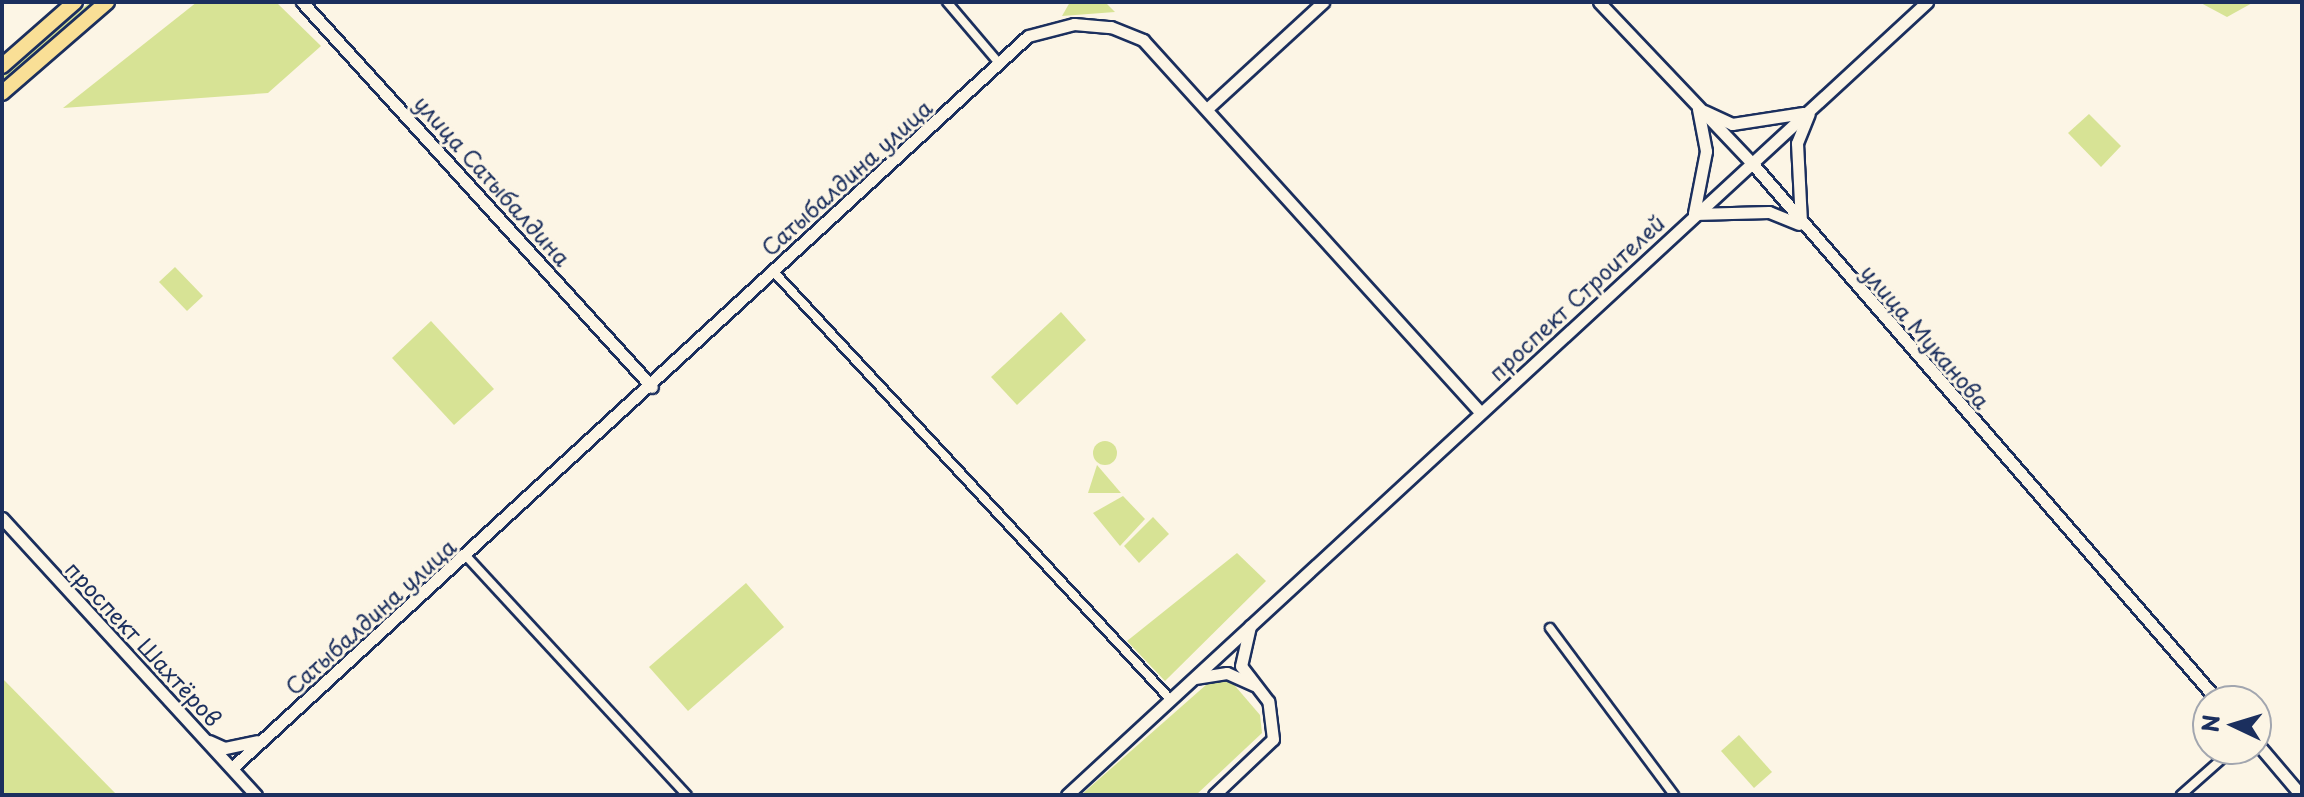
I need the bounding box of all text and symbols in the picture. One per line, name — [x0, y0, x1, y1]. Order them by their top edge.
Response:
street label: улица Сатыбалдина — [409, 89, 577, 271]
street label: Сатыбалдина улица — [755, 93, 937, 261]
street label: проспект Строителей — [1482, 208, 1670, 386]
street label: улица Муканова — [1856, 258, 1996, 414]
street label: Сатыбалдина улица — [279, 532, 461, 700]
street label: проспект Шахтёров — [60, 554, 228, 732]
north arrow — [2192, 685, 2272, 765]
text: N — [2192, 714, 2227, 733]

